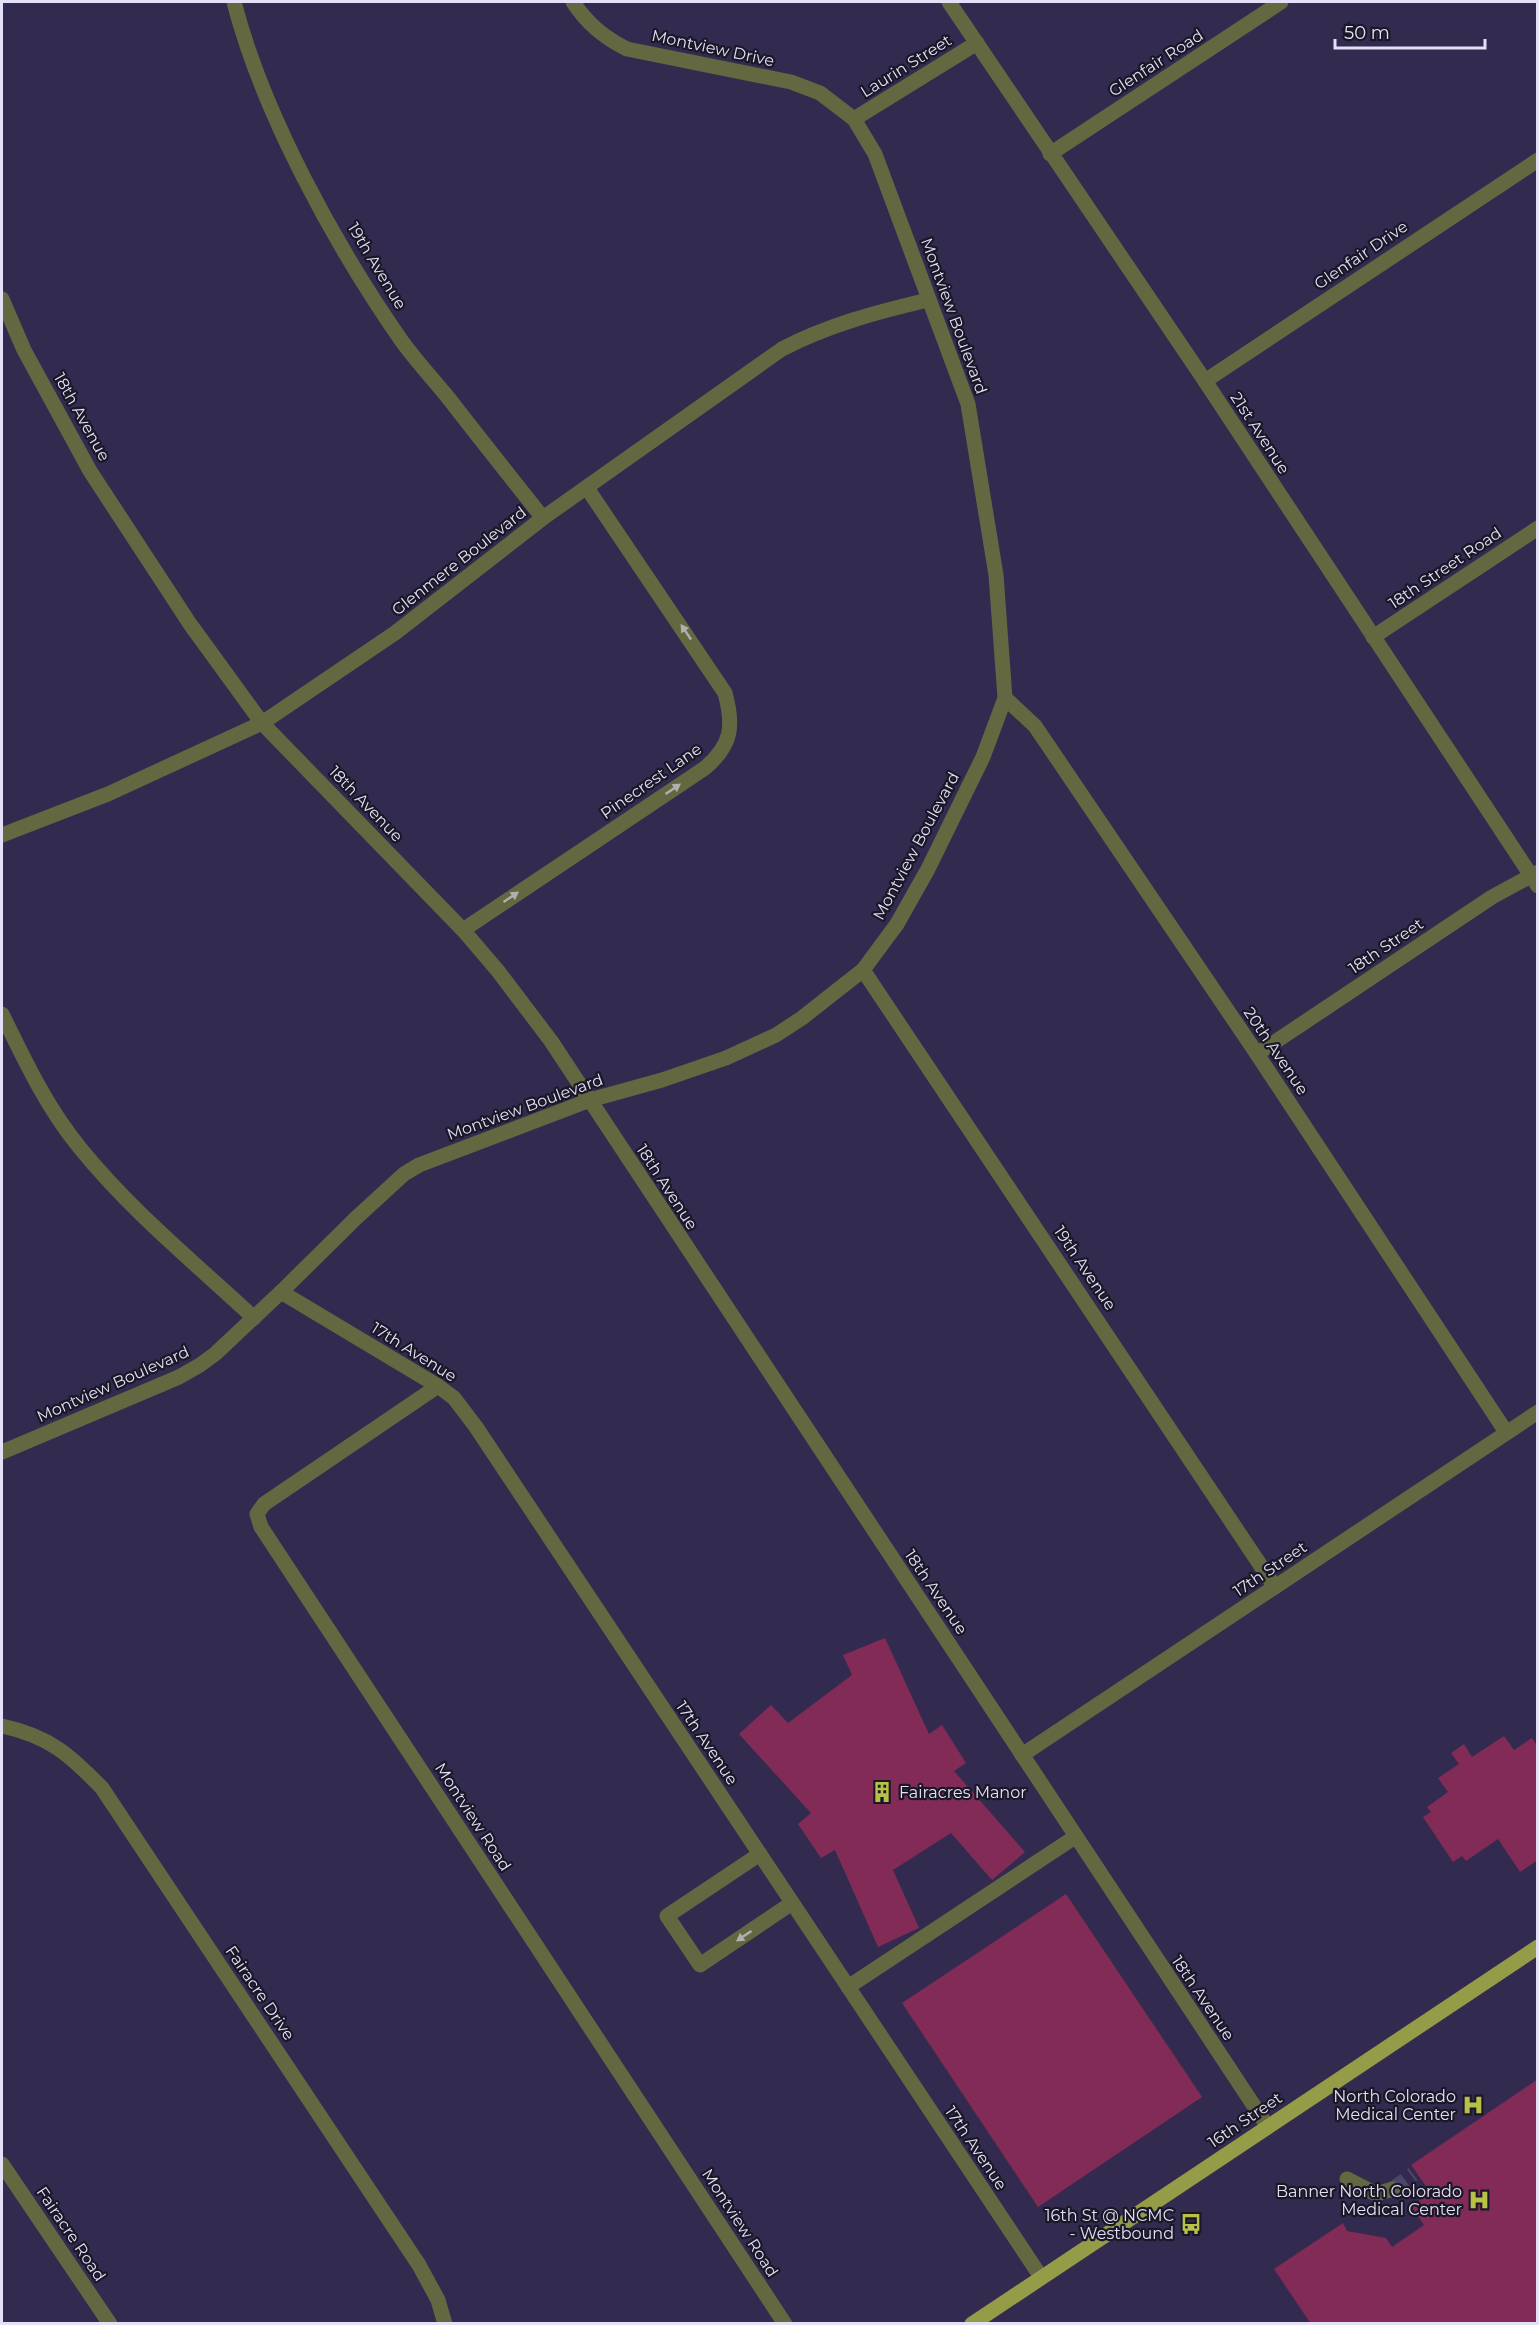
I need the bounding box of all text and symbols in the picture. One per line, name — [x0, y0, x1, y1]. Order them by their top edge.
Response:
scale bar — [1335, 12, 1485, 50]
text: 50 m — [1344, 22, 1390, 44]
street label: Glenfair Road — [1105, 25, 1207, 101]
street label: Montview Drive — [650, 26, 776, 70]
street label: Laurin Street — [857, 30, 955, 102]
street label: Glenfair Drive — [1311, 217, 1411, 293]
street label: 19th Avenue — [344, 219, 410, 313]
street label: Montview Boulevard — [917, 235, 991, 397]
street label: 18th Avenue — [50, 370, 114, 464]
street label: 21st Avenue — [1227, 389, 1293, 477]
street label: Glenmere Boulevard — [388, 503, 530, 619]
street label: 18th Street Road — [1385, 523, 1505, 613]
one-way arrow — [681, 624, 692, 640]
street label: Pinecrest Lane — [597, 739, 705, 823]
street label: 18th Avenue — [325, 762, 407, 846]
street label: Montview Boulevard — [869, 769, 963, 923]
one-way arrow — [665, 783, 681, 795]
one-way arrow — [503, 892, 520, 903]
street label: 18th Street — [1345, 914, 1427, 978]
street label: 20th Avenue — [1240, 1004, 1312, 1098]
street label: Montview Boulevard — [444, 1070, 606, 1144]
street label: 18th Avenue — [632, 1141, 702, 1233]
street label: 19th Avenue — [1050, 1222, 1120, 1314]
street label: 17th Avenue — [368, 1318, 460, 1386]
street label: Montview Boulevard — [34, 1342, 192, 1426]
street label: 17th Street — [1230, 1537, 1311, 1601]
street label: 18th Avenue — [901, 1546, 971, 1638]
street label: 17th Avenue — [672, 1698, 742, 1788]
street label: Montview Road — [431, 1759, 515, 1875]
building icon: Fairacres Manor — [870, 1780, 894, 1804]
place label: Fairacres Manor — [899, 1783, 1027, 1802]
one-way arrow — [735, 1930, 752, 1941]
street label: Fairacre Drive — [221, 1942, 299, 2044]
street label: 18th Avenue — [1168, 1952, 1238, 2044]
place label: North Colorado Medical Center — [1333, 2087, 1456, 2124]
street label: 16th Street — [1204, 2088, 1286, 2152]
hospital icon: North Colorado Medical Center — [1461, 2093, 1485, 2117]
street label: 17th Avenue — [941, 2103, 1011, 2193]
street label: Montview Road — [698, 2165, 782, 2281]
place label: Banner North Colorado Medical Center — [1276, 2182, 1462, 2219]
street label: Fairacre Road — [32, 2183, 110, 2285]
hospital icon: Banner North Colorado Medical Center — [1467, 2188, 1491, 2212]
place label: 16th St @ NCMC - Westbound — [1045, 2206, 1174, 2243]
bus stop icon: 16th St @ NCMC - Westbound — [1179, 2212, 1203, 2236]

